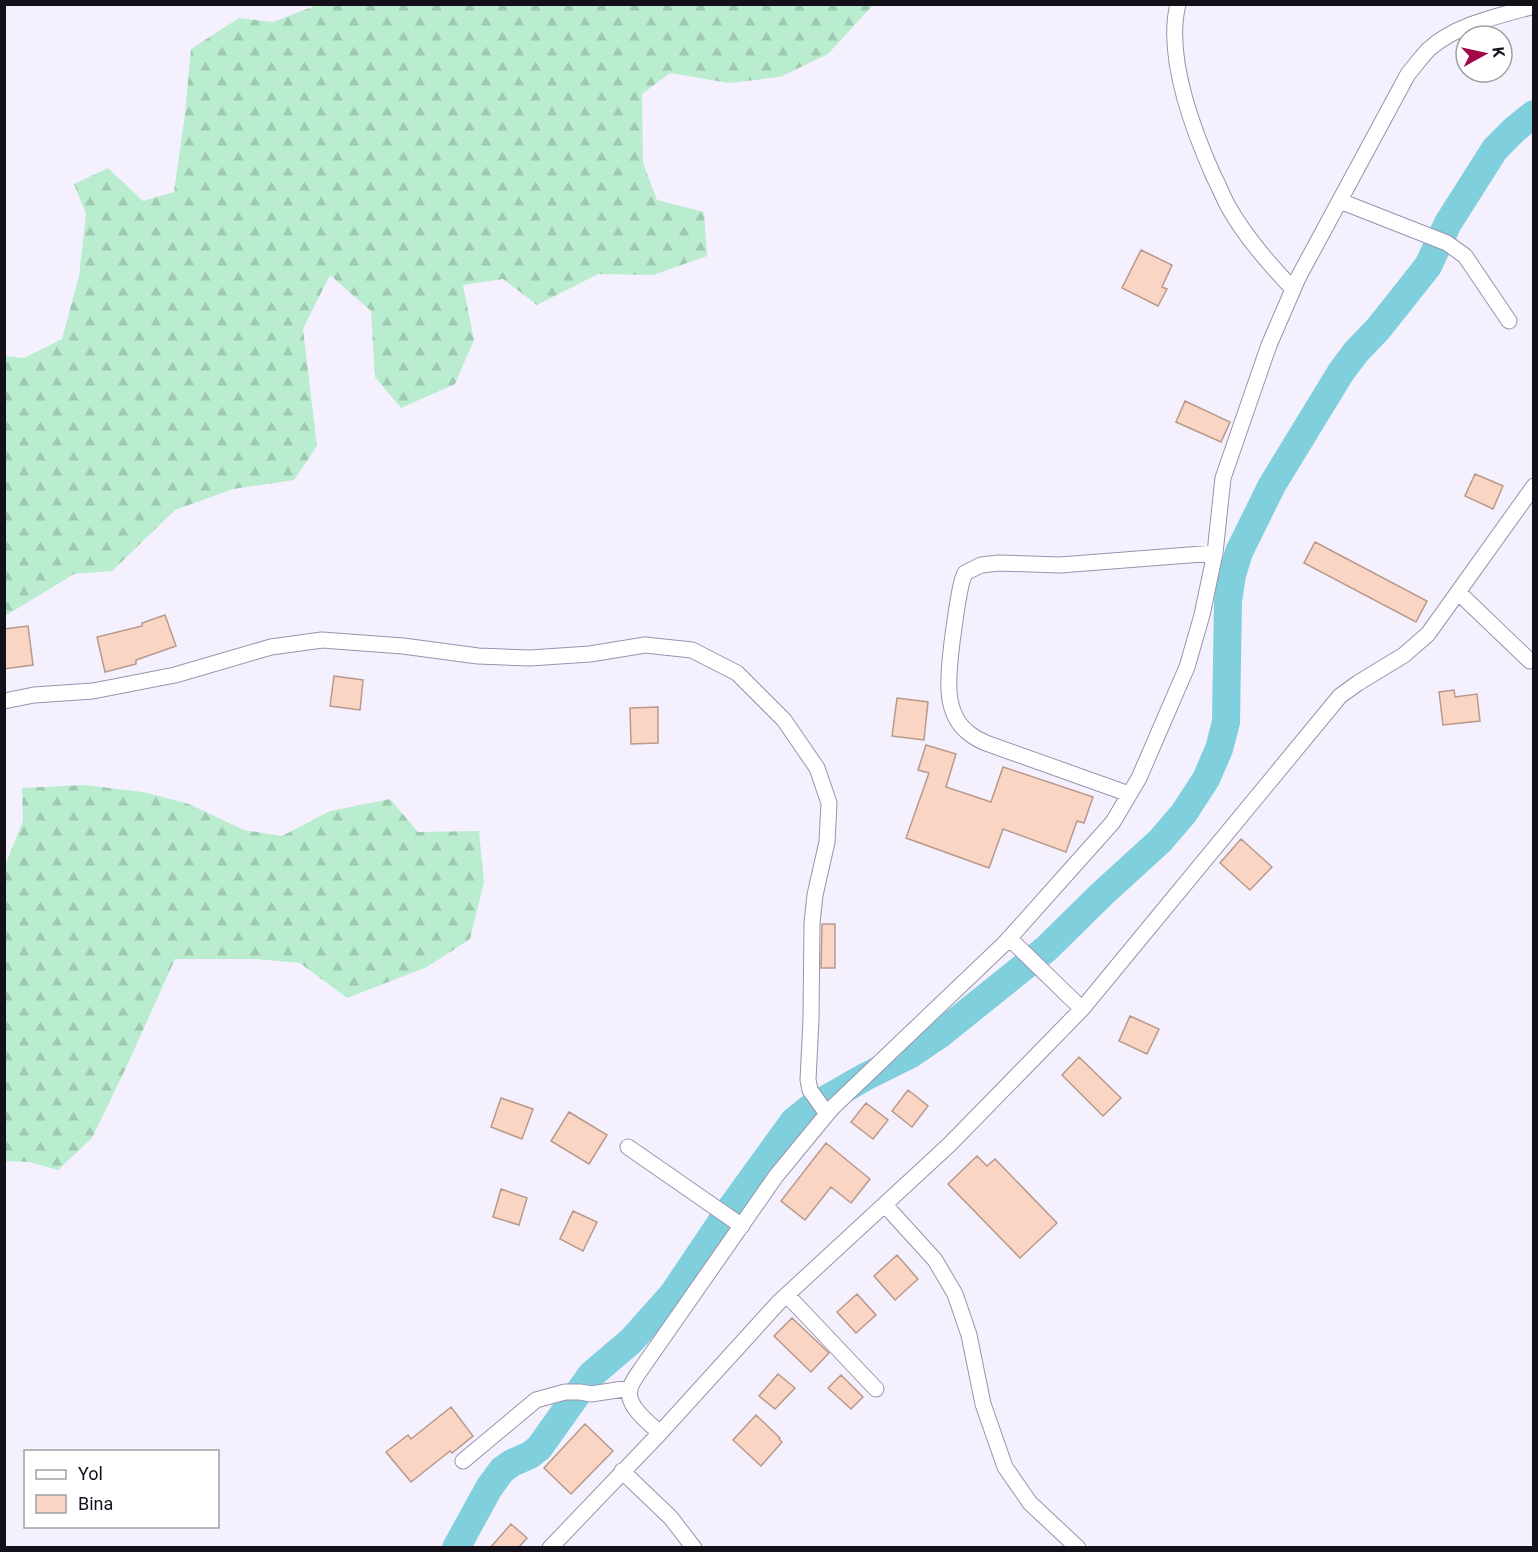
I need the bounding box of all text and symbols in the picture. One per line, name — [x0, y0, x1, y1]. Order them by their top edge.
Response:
north arrow — [1454, 24, 1514, 84]
text: K — [1488, 46, 1509, 59]
legend — [24, 1450, 219, 1528]
text: Yol — [78, 1463, 103, 1484]
text: Bina — [78, 1493, 113, 1514]

